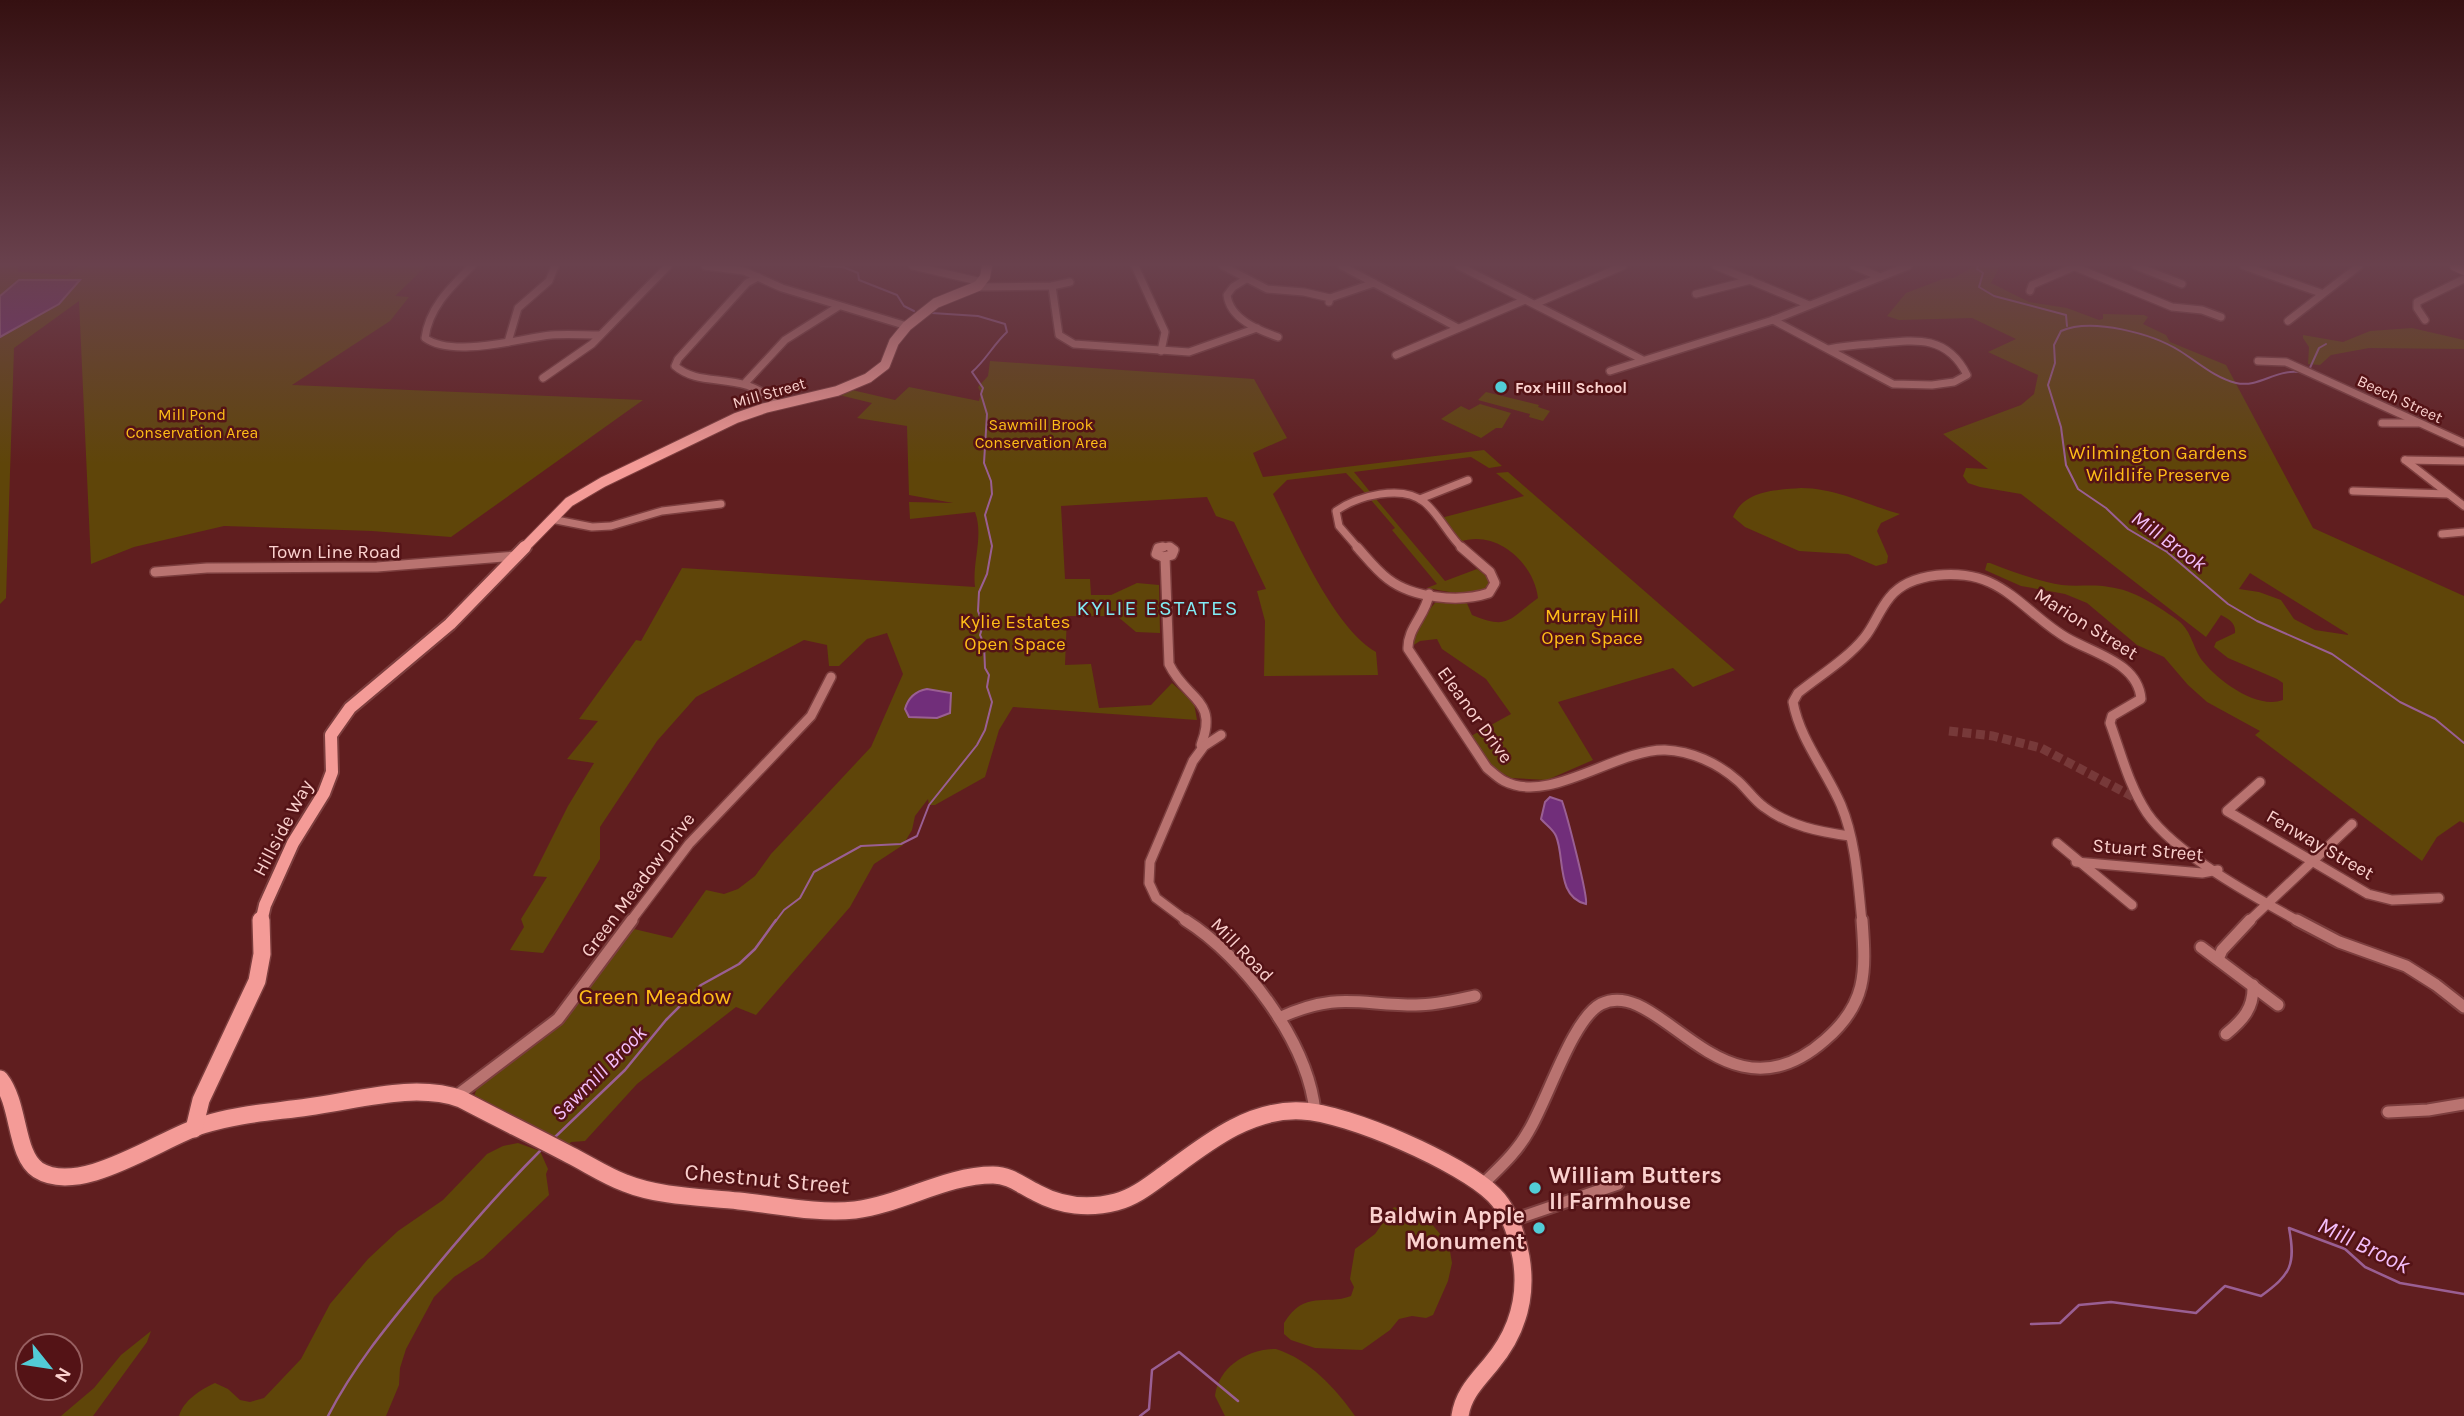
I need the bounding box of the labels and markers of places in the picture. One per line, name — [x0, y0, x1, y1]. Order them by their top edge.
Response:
place label: Fox Hill School — [1515, 378, 1627, 397]
marker: Fox Hill School — [1493, 379, 1509, 395]
place label: William Butters II Farmhouse — [1549, 1162, 1722, 1215]
marker: William Butters II Farmhouse — [1527, 1180, 1543, 1196]
place label: Baldwin Apple Monument — [1369, 1202, 1525, 1255]
marker: Baldwin Apple Monument — [1531, 1220, 1547, 1236]

